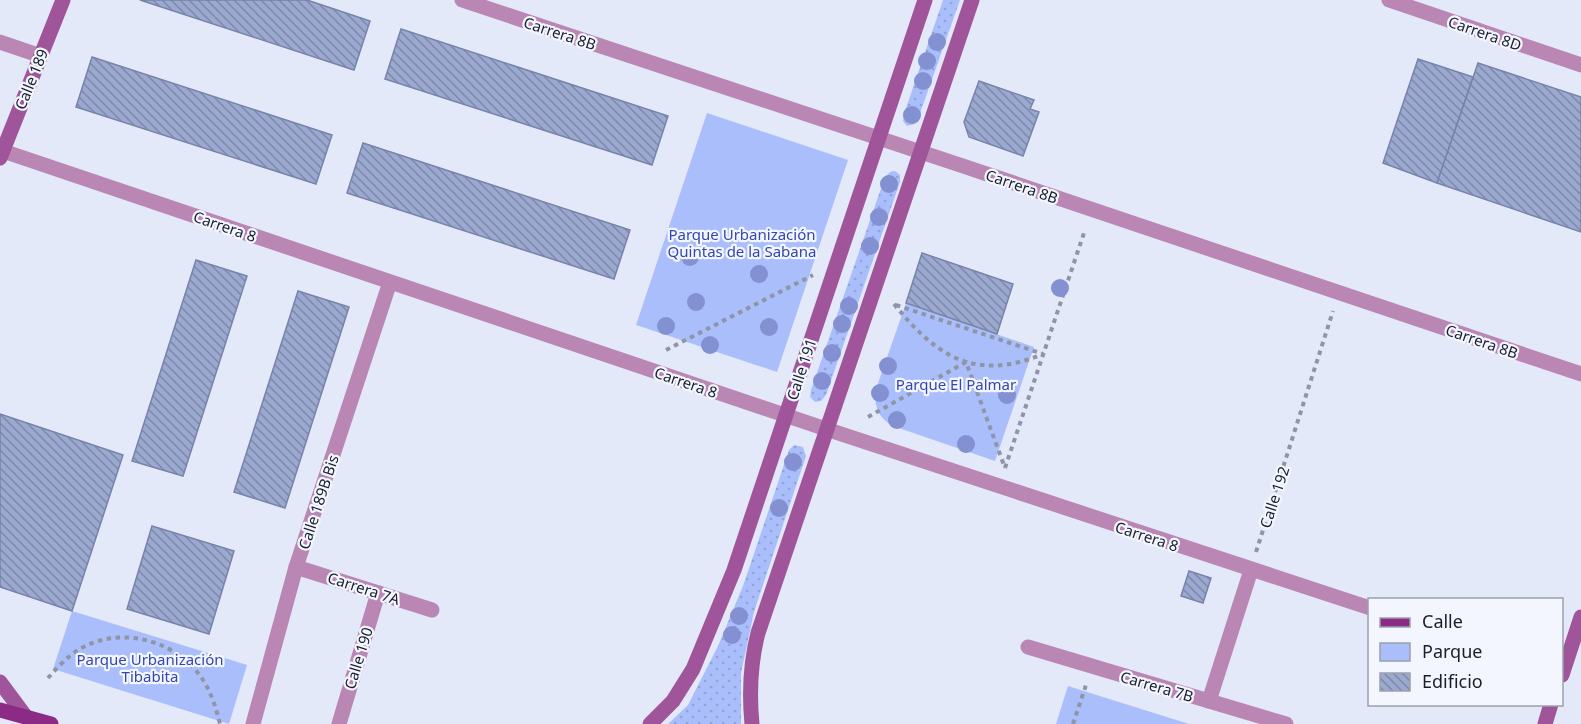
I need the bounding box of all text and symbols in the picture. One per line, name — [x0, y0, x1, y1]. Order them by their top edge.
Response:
street label: Carrera 8D — [1446, 11, 1524, 55]
street label: Carrera 8B — [521, 12, 599, 54]
street label: Calle 189 — [10, 46, 52, 112]
street label: Carrera 8B — [983, 164, 1061, 208]
street label: Carrera 8 — [191, 206, 259, 246]
park label: Parque Urbanización Quintas de la Sabana — [668, 224, 816, 261]
street label: Carrera 8B — [1443, 319, 1521, 363]
street label: Calle 191 — [782, 336, 820, 402]
street label: Carrera 8 — [652, 362, 720, 402]
park label: Parque El Palmar — [896, 374, 1016, 394]
street label: Calle 189B Bis — [293, 452, 343, 552]
street label: Calle 192 — [1255, 464, 1293, 530]
street label: Carrera 8 — [1113, 516, 1181, 556]
street label: Carrera 7A — [325, 567, 403, 609]
legend — [1368, 598, 1563, 706]
text: Calle — [1422, 609, 1463, 633]
street label: Calle 190 — [339, 625, 377, 691]
text: Parque — [1422, 639, 1482, 663]
park label: Parque Urbanización Tibabita — [76, 649, 224, 686]
street label: Carrera 7B — [1118, 666, 1196, 706]
text: Edificio — [1422, 669, 1483, 693]

